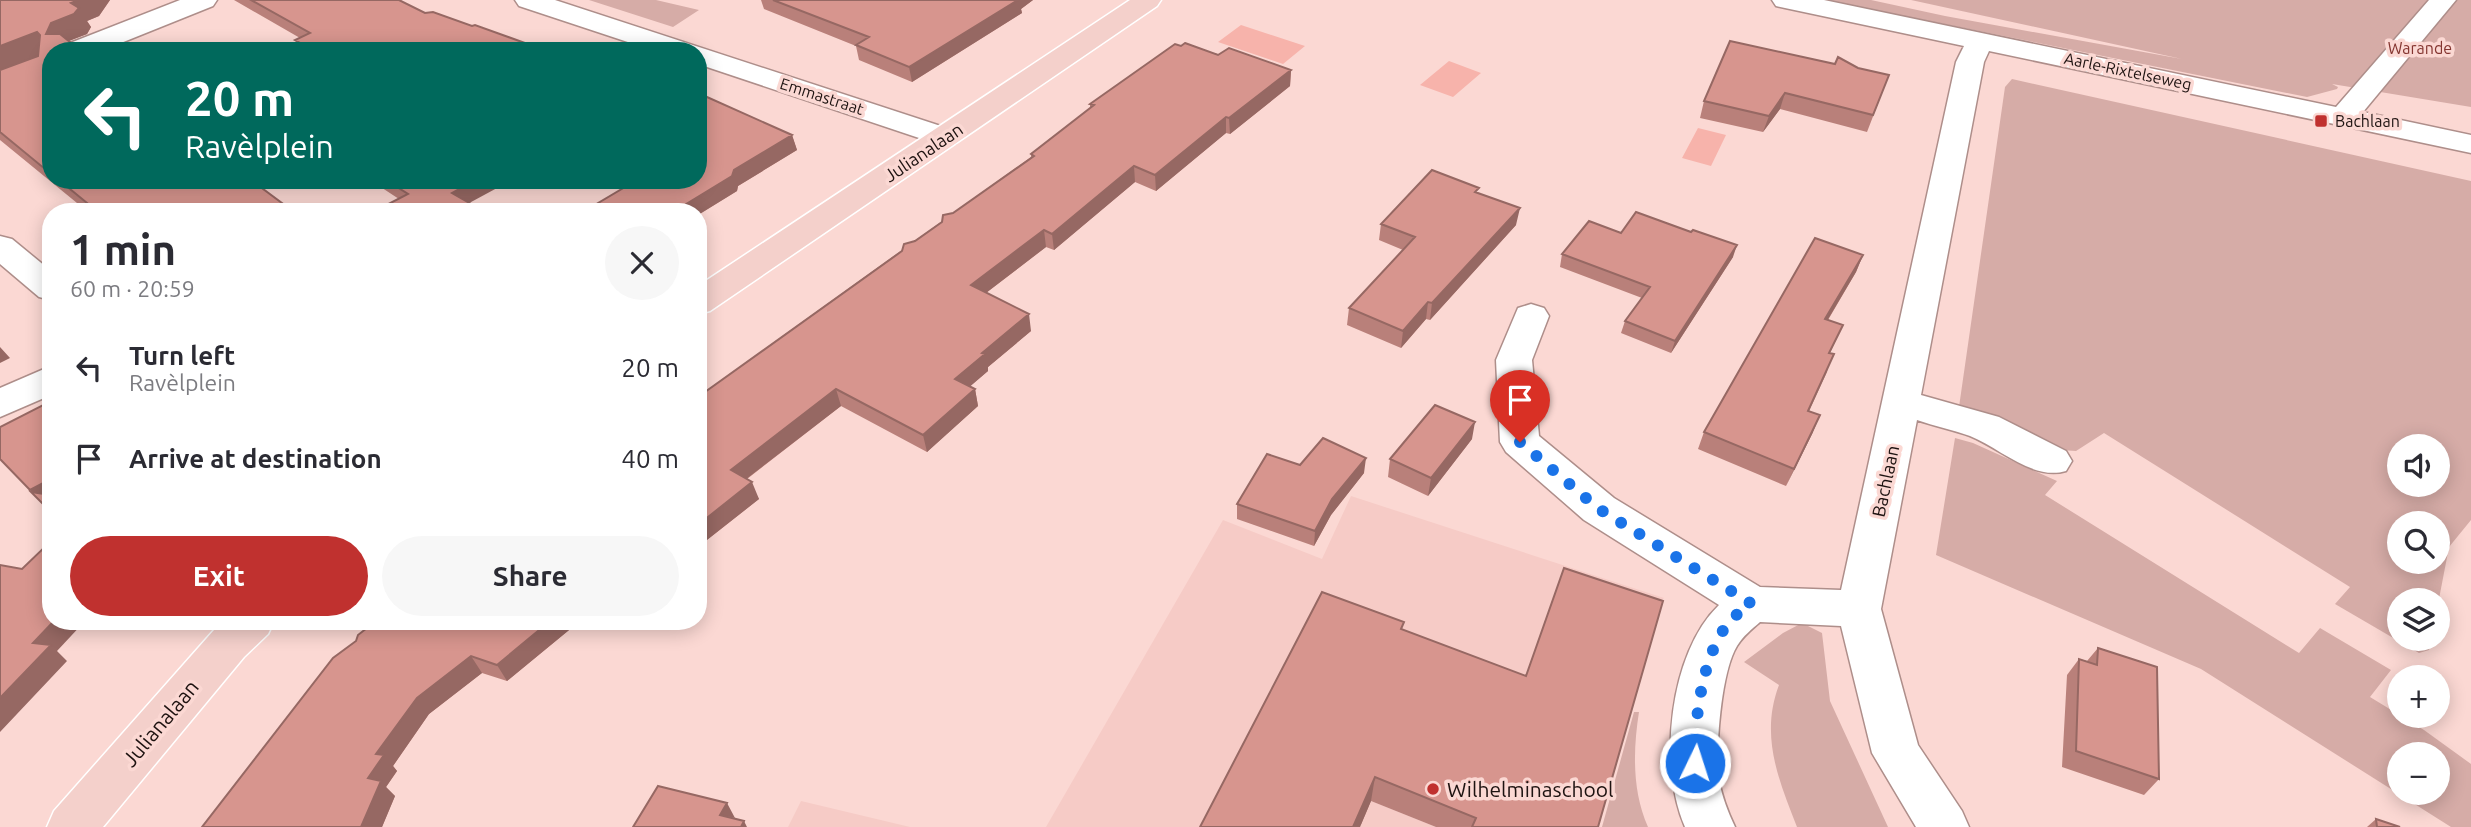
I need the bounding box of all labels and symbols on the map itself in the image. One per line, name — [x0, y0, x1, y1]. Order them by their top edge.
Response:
park label: Warande — [2388, 39, 2452, 57]
street label: Aarle-Rixtelseweg — [2063, 49, 2193, 93]
street label: Emmastraat — [778, 74, 867, 118]
place label: Bachlaan — [2335, 112, 2400, 130]
marker: Bachlaan — [2313, 113, 2329, 129]
street label: Julianalaan — [880, 118, 966, 186]
pin — [1490, 370, 1550, 442]
street label: Bachlaan — [1868, 443, 1902, 519]
street label: Julianalaan — [117, 675, 203, 771]
position arrow — [1658, 726, 1732, 800]
place label: Wilhelminaschool — [1447, 777, 1614, 801]
marker: Wilhelminaschool — [1425, 781, 1441, 797]

